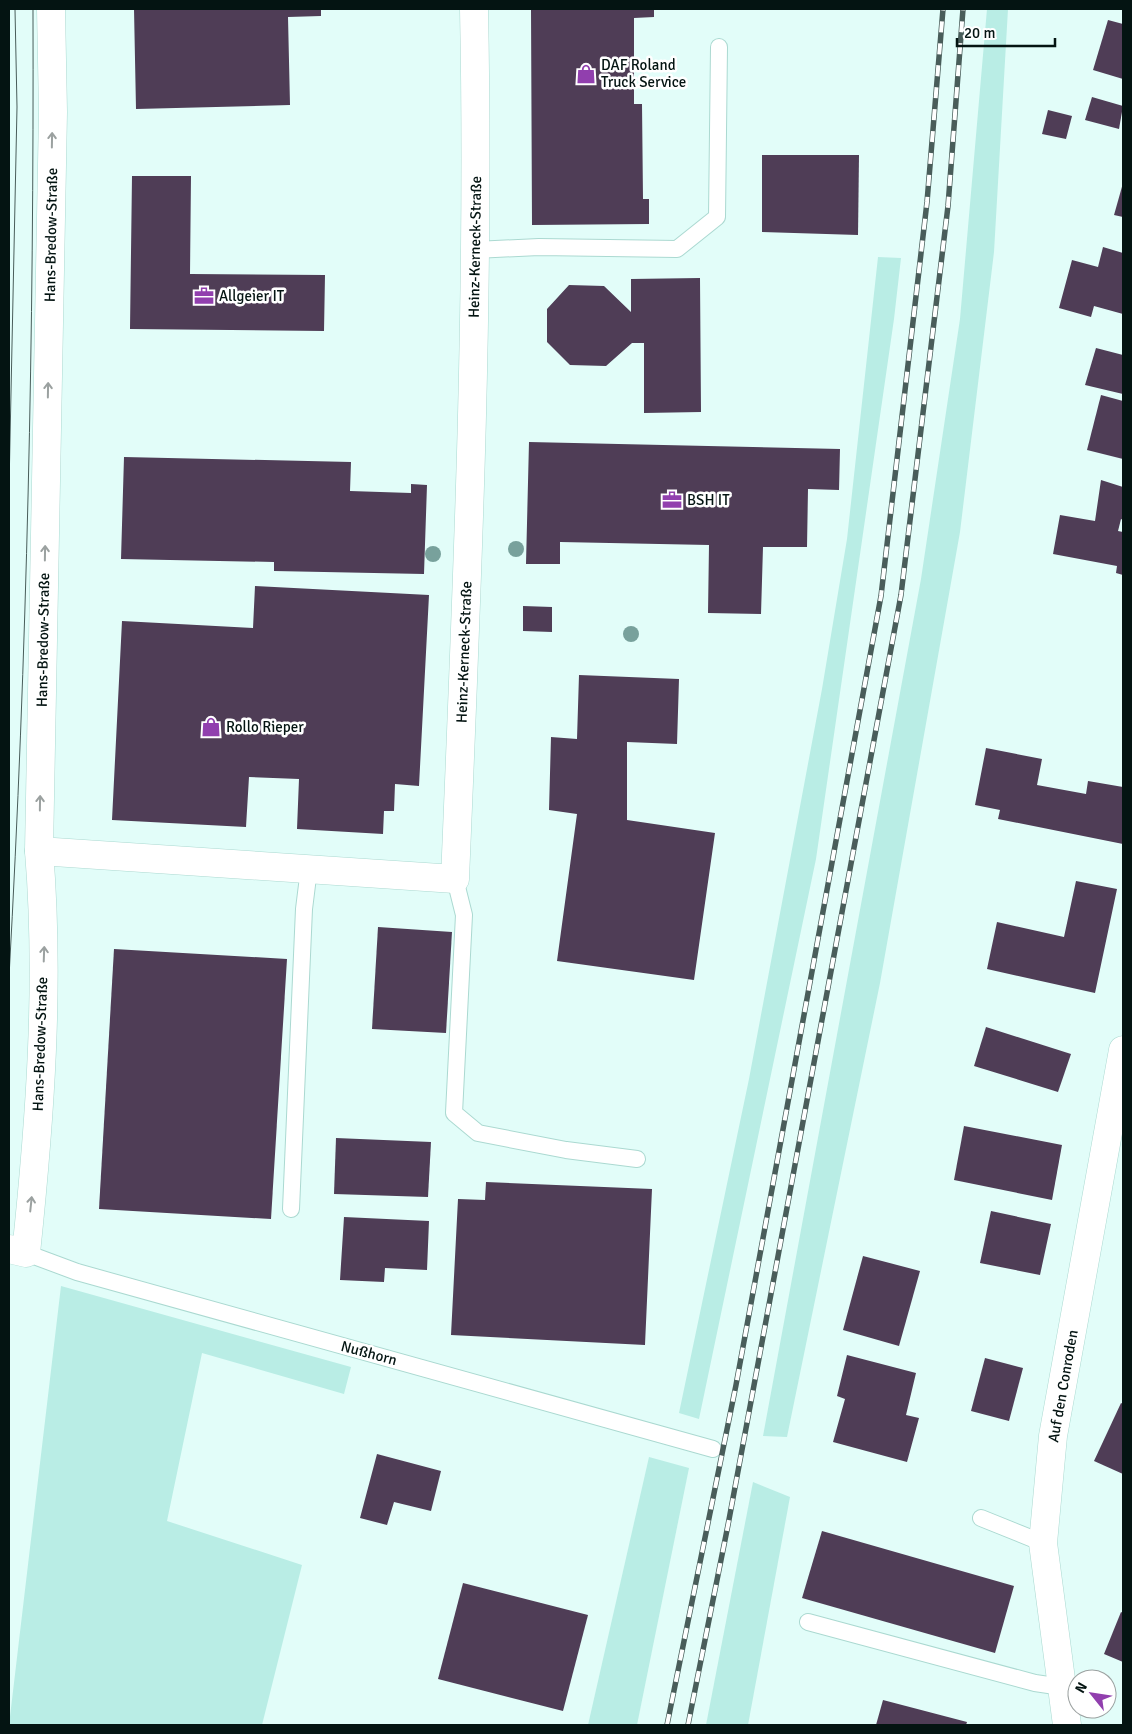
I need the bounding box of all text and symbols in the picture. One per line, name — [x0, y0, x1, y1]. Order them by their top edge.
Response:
scale bar — [957, 15, 1054, 47]
text: 20 m — [964, 24, 995, 42]
place label: DAF Roland Truck Service — [601, 56, 686, 91]
shop icon: DAF Roland Truck Service — [575, 63, 597, 85]
one-way arrow — [47, 132, 57, 148]
street label: Hans-Bredow-Straße — [41, 168, 61, 302]
street label: Heinz-Kerneck-Straße — [465, 176, 485, 318]
office icon: Allgeier IT — [193, 285, 215, 307]
place label: Allgeier IT — [219, 287, 285, 305]
one-way arrow — [43, 382, 53, 398]
office icon: BSH IT — [661, 489, 683, 511]
place label: BSH IT — [687, 491, 730, 509]
one-way arrow — [40, 545, 50, 561]
street label: Hans-Bredow-Straße — [33, 573, 53, 707]
street label: Heinz-Kerneck-Straße — [453, 581, 475, 723]
shop icon: Rollo Rieper — [200, 716, 222, 738]
place label: Rollo Rieper — [226, 718, 304, 736]
one-way arrow — [36, 795, 45, 811]
one-way arrow — [39, 947, 49, 963]
street label: Hans-Bredow-Straße — [29, 976, 51, 1112]
one-way arrow — [26, 1196, 36, 1212]
street label: Auf den Conroden — [1044, 1328, 1082, 1444]
street label: Nußhorn — [339, 1337, 399, 1369]
north arrow — [1067, 1669, 1117, 1719]
text: N — [1071, 1679, 1091, 1696]

